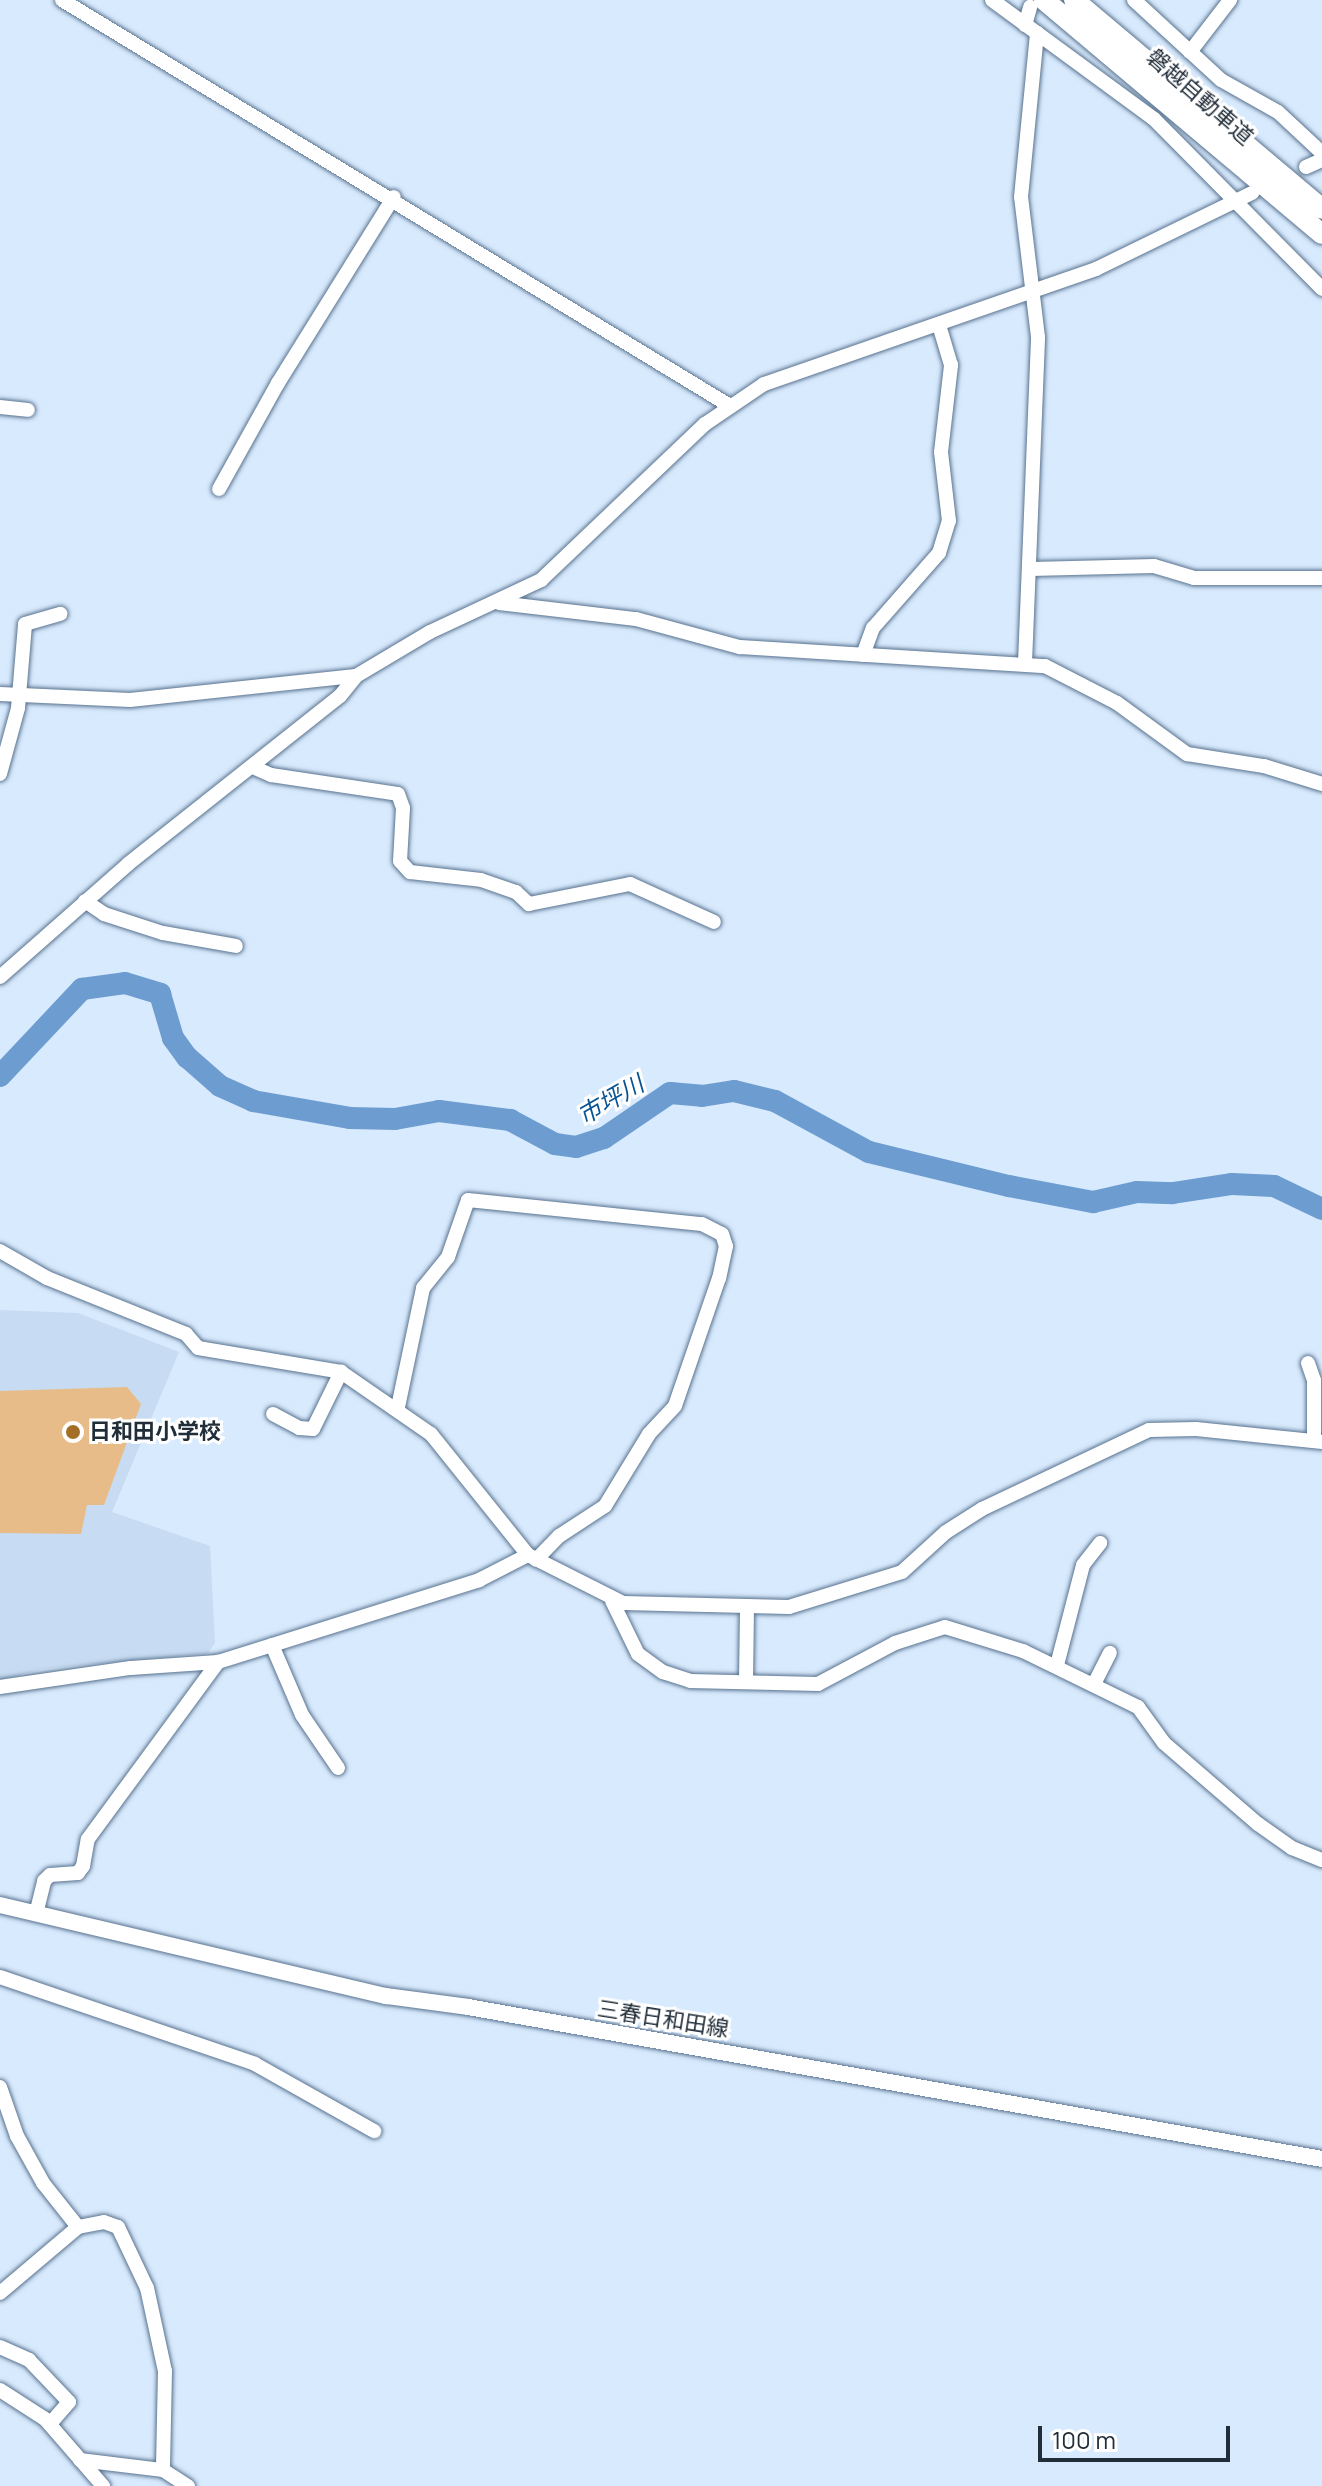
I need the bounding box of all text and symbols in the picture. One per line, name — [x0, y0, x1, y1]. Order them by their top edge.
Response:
street label: 磐越自動車道 — [1142, 44, 1258, 150]
water label: 市坪川 — [572, 1069, 648, 1129]
place label: 日和田小学校 — [89, 1419, 221, 1445]
marker: 日和田小学校 — [64, 1423, 82, 1441]
street label: 三春日和田線 — [596, 1996, 730, 2042]
scale bar — [1042, 2410, 1234, 2460]
text: 100 m — [1052, 2423, 1116, 2456]

